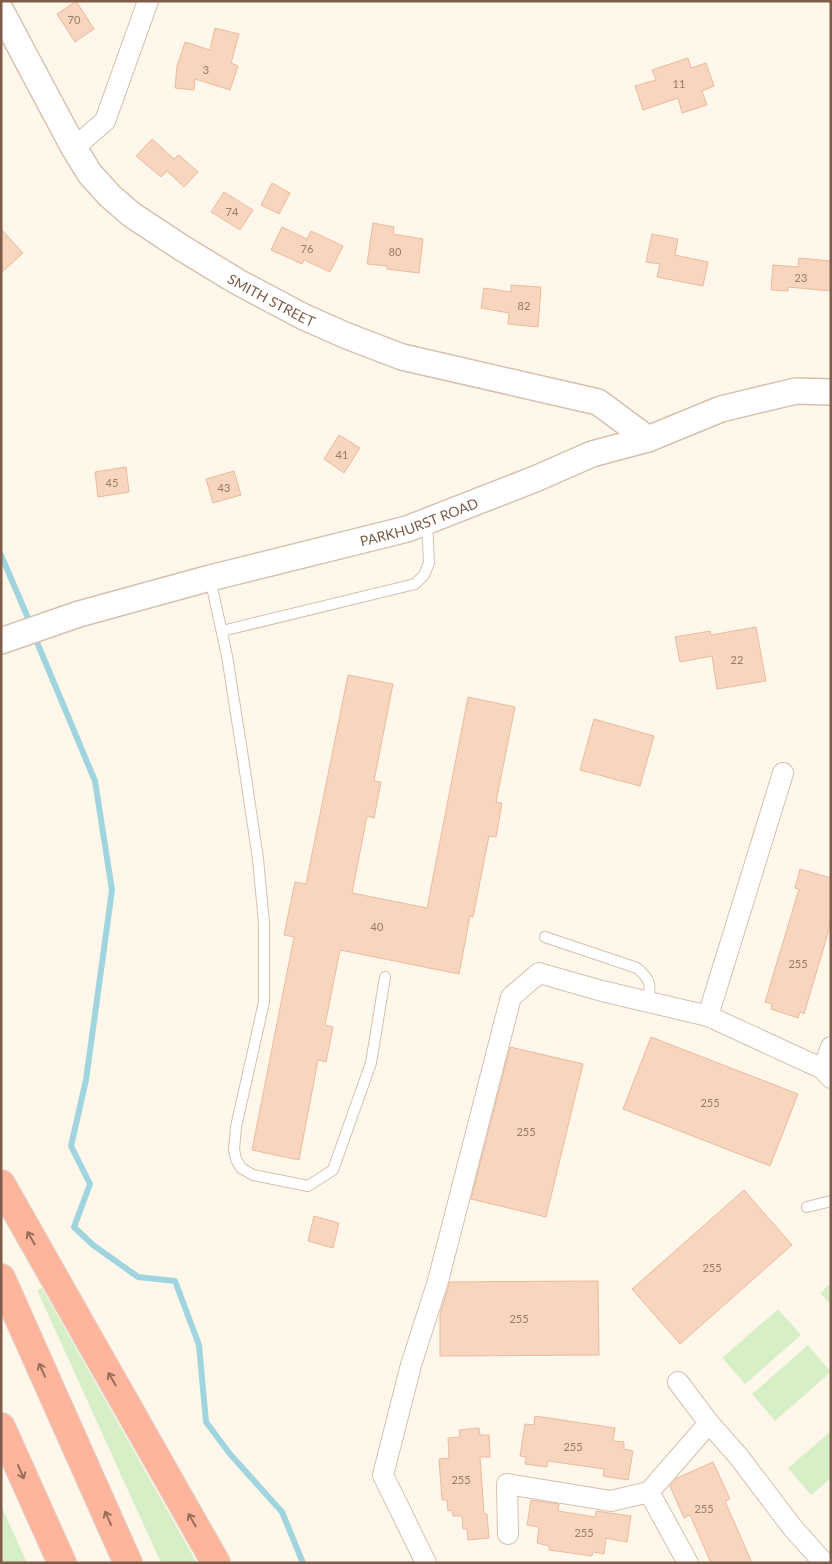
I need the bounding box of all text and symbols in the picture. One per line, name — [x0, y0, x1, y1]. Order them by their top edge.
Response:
house number: 70 — [68, 13, 81, 26]
house number: 3 — [203, 63, 209, 76]
house number: 11 — [673, 77, 685, 90]
house number: 74 — [226, 205, 239, 218]
house number: 76 — [301, 242, 313, 255]
house number: 80 — [389, 245, 402, 258]
street label: SMITH STREET — [225, 269, 319, 330]
house number: 23 — [795, 271, 807, 284]
house number: 82 — [518, 299, 530, 312]
house number: 41 — [336, 448, 348, 461]
house number: 45 — [106, 476, 118, 489]
house number: 43 — [218, 481, 230, 494]
street label: PARKHURST ROAD — [358, 494, 480, 549]
house number: 22 — [731, 653, 743, 666]
house number: 40 — [371, 920, 384, 933]
house number: 255 — [788, 957, 808, 970]
house number: 255 — [700, 1096, 720, 1109]
house number: 255 — [516, 1125, 536, 1138]
one-way arrow — [26, 1231, 36, 1245]
house number: 255 — [702, 1261, 722, 1274]
house number: 255 — [509, 1312, 529, 1325]
one-way arrow — [37, 1363, 46, 1378]
one-way arrow — [106, 1372, 116, 1387]
house number: 255 — [563, 1440, 583, 1453]
one-way arrow — [17, 1464, 27, 1479]
house number: 255 — [451, 1473, 471, 1486]
house number: 255 — [694, 1502, 714, 1515]
one-way arrow — [103, 1511, 113, 1526]
one-way arrow — [187, 1513, 197, 1528]
house number: 255 — [574, 1526, 594, 1539]

